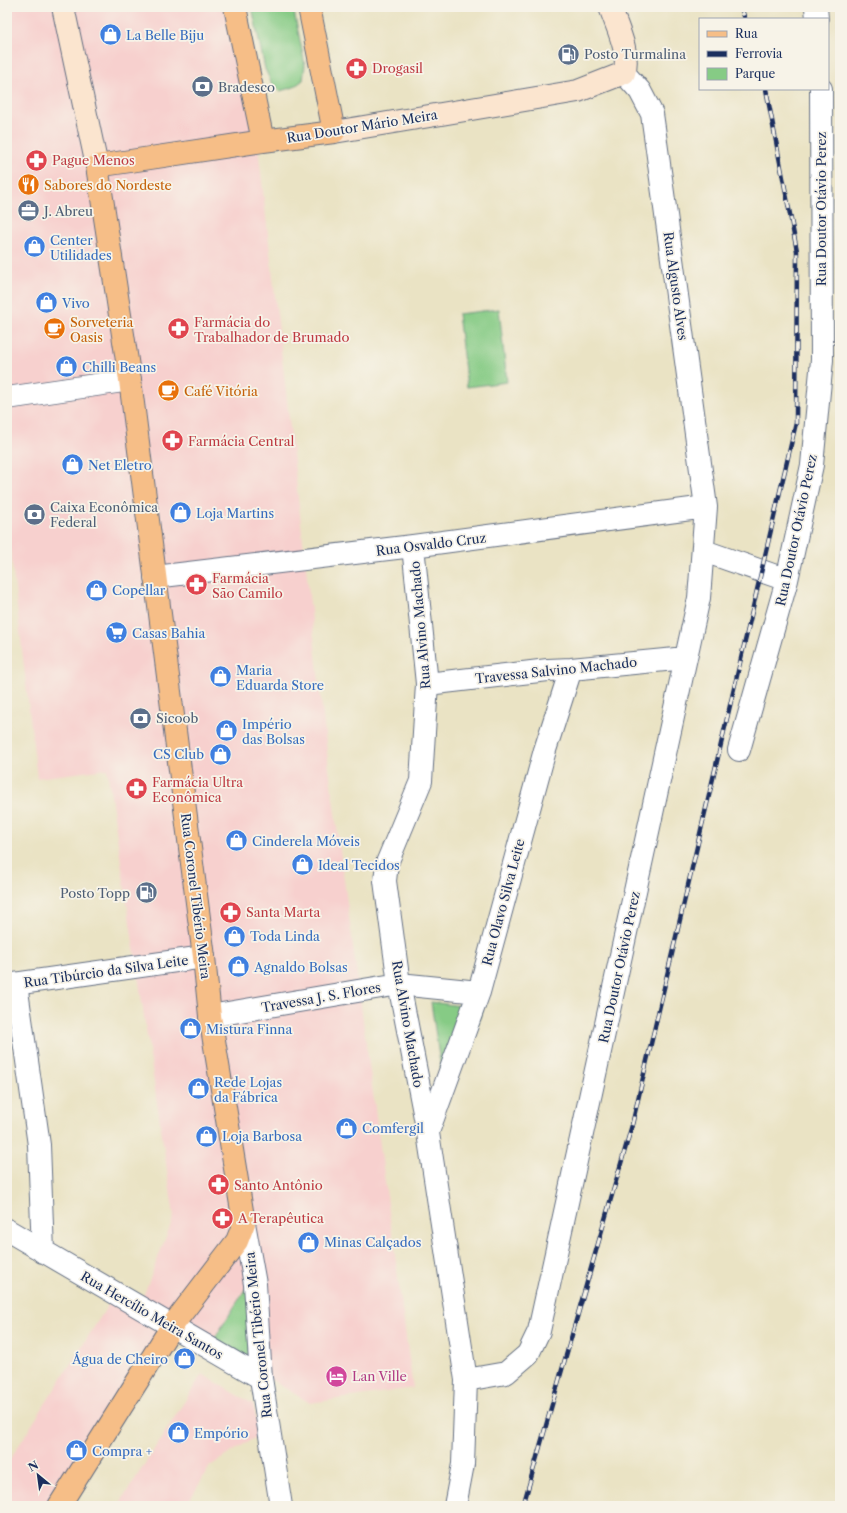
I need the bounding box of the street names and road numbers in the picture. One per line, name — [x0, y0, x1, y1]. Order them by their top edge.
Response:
street label: Rua Doutor Mário Meira — [285, 106, 439, 146]
street label: Rua Doutor Otávio Perez — [813, 131, 829, 286]
street label: Rua Algusto Alves — [660, 231, 692, 342]
street label: Rua Doutor Otávio Perez — [772, 452, 820, 607]
street label: Rua Osvaldo Cruz — [375, 529, 487, 559]
street label: Rua Alvino Machado — [406, 560, 434, 690]
street label: Travessa Salvino Machado — [474, 654, 638, 686]
street label: Rua Coronel Tibério Meira — [178, 812, 214, 980]
street label: Rua Olavo Silva Leite — [478, 837, 528, 967]
street label: Rua Doutor Otávio Perez — [595, 889, 643, 1044]
street label: Rua Tibúrcio da Silva Leite — [23, 952, 189, 990]
street label: Rua Alvino Machado — [389, 959, 427, 1089]
street label: Travessa J. S. Flores — [260, 979, 382, 1015]
street label: Rua Coronel Tibério Meira — [241, 1251, 275, 1419]
street label: Rua Hercílio Meira Santos — [78, 1268, 226, 1363]

